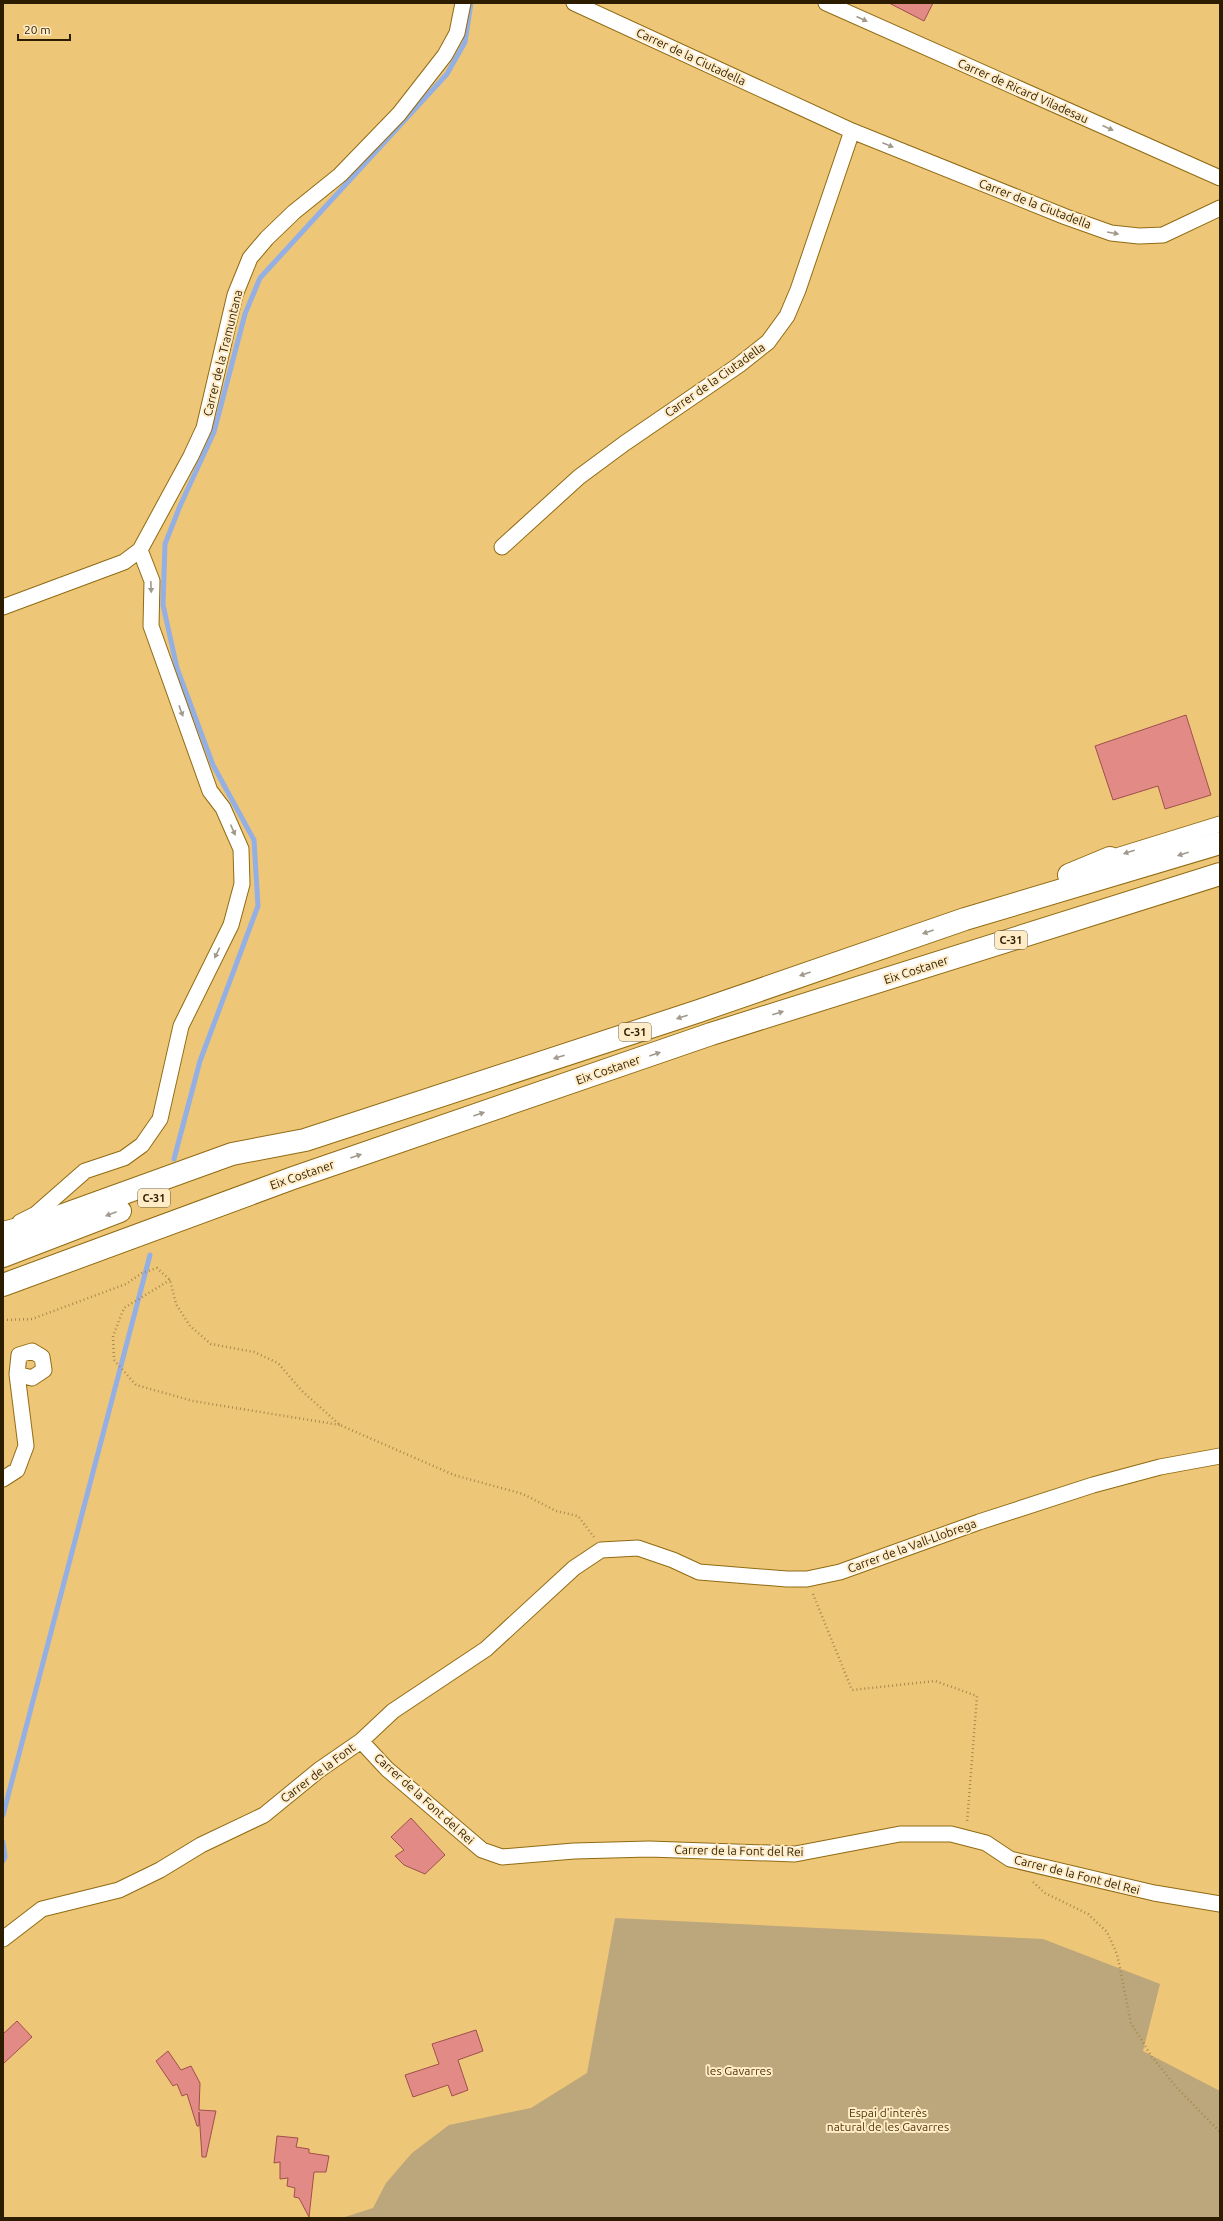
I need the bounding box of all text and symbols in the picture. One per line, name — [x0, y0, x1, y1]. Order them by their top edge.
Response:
scale bar — [18, 16, 70, 42]
one-way arrow — [856, 16, 867, 22]
text: 20 m — [24, 23, 51, 36]
street label: Carrer de la Ciutadella — [634, 25, 748, 88]
street label: Carrer de Ricard Viladesau — [956, 56, 1090, 125]
one-way arrow — [1103, 126, 1115, 132]
one-way arrow — [882, 143, 894, 149]
street label: Carrer de la Ciutadella — [977, 176, 1093, 231]
one-way arrow — [1107, 230, 1119, 236]
street label: Carrer de la Tramuntana — [200, 288, 245, 417]
street label: Carrer de la Ciutadella — [662, 340, 767, 419]
one-way arrow — [148, 581, 154, 594]
one-way arrow — [179, 706, 185, 718]
one-way arrow — [230, 824, 236, 836]
one-way arrow — [1123, 849, 1135, 855]
one-way arrow — [1176, 851, 1188, 857]
one-way arrow — [921, 929, 933, 935]
road number: C-31 — [995, 931, 1027, 949]
one-way arrow — [214, 948, 220, 959]
street label: Eix Costaner — [882, 953, 950, 986]
one-way arrow — [799, 972, 811, 978]
one-way arrow — [773, 1010, 785, 1016]
one-way arrow — [676, 1014, 688, 1020]
road number: C-31 — [619, 1023, 651, 1041]
one-way arrow — [649, 1050, 661, 1056]
street label: Eix Costaner — [574, 1052, 642, 1087]
one-way arrow — [552, 1054, 564, 1060]
one-way arrow — [473, 1111, 485, 1117]
one-way arrow — [350, 1153, 362, 1159]
street label: Eix Costaner — [268, 1157, 336, 1192]
road number: C-31 — [138, 1189, 170, 1207]
one-way arrow — [105, 1212, 117, 1218]
street label: Carrer de la Vall-Llobrega — [846, 1516, 978, 1575]
street label: Carrer de la Font — [278, 1740, 358, 1805]
street label: Carrer de la Font del Rei — [372, 1751, 477, 1847]
street label: Carrer de la Font del Rei — [674, 1843, 804, 1858]
street label: Carrer de la Font del Rei — [1013, 1853, 1141, 1896]
park label: les Gavarres — [707, 2064, 771, 2077]
park label: Espai d'interès natural de les Gavarres — [827, 2106, 949, 2133]

